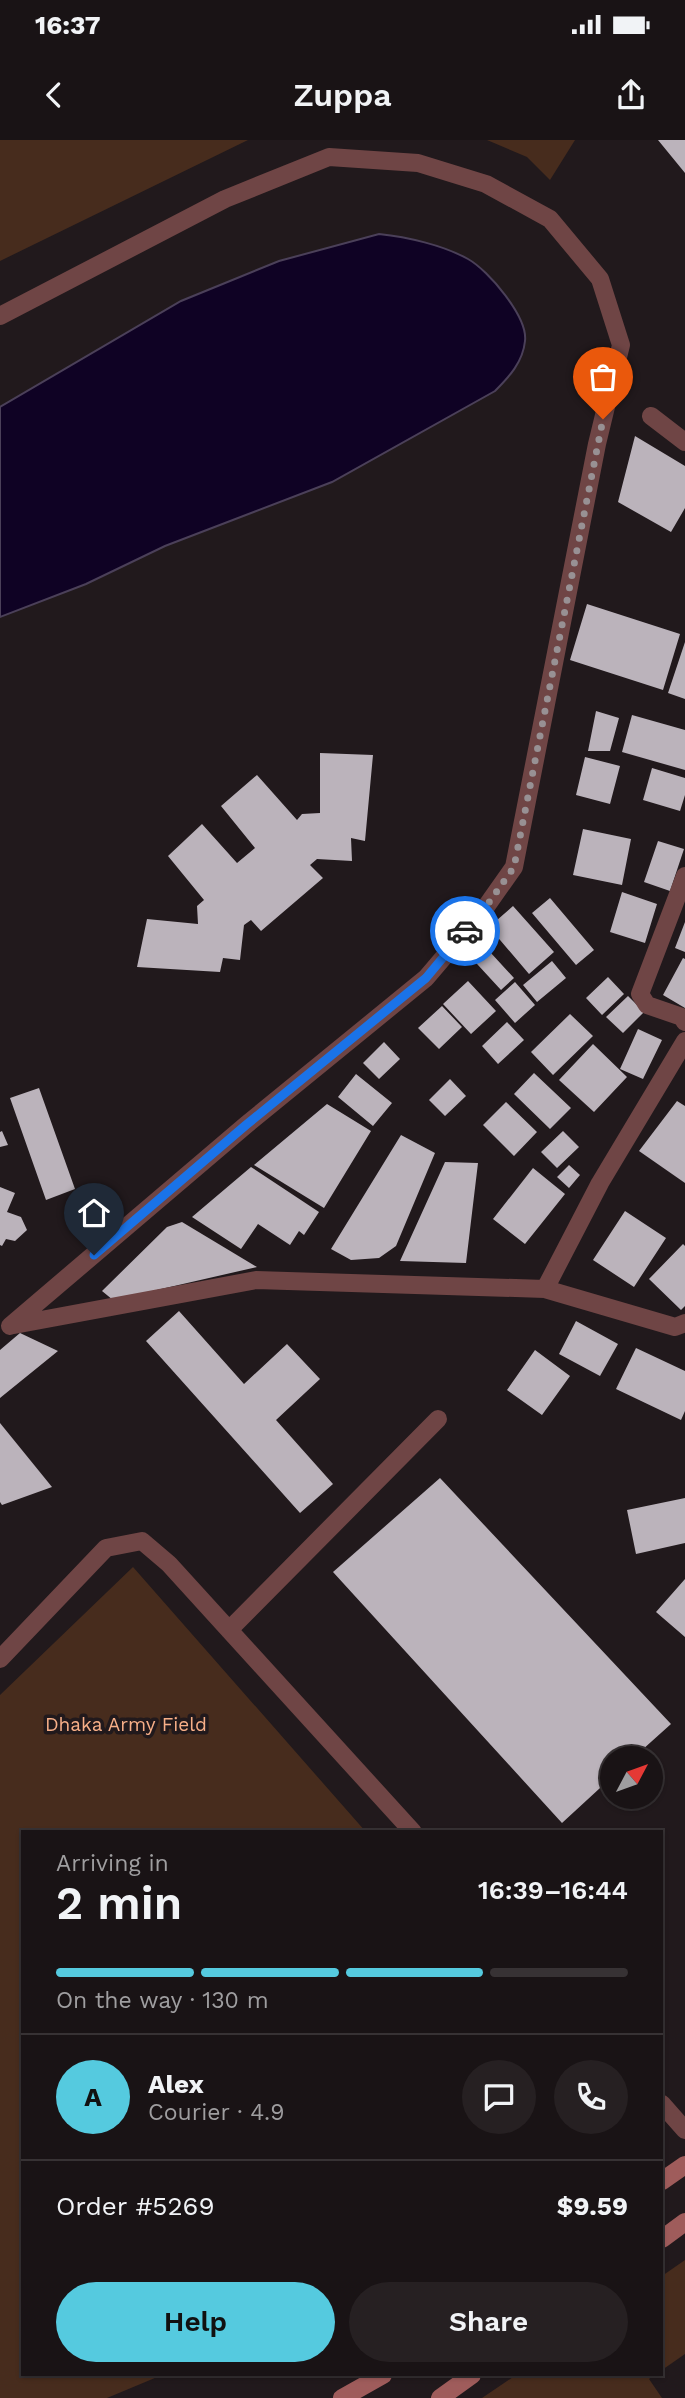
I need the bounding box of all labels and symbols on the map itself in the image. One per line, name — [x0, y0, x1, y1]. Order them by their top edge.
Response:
pin — [573, 347, 633, 419]
courier — [430, 896, 500, 966]
pin — [64, 1183, 124, 1255]
park label: Dhaka Army Field — [45, 1713, 207, 1736]
north arrow — [600, 1746, 663, 1810]

